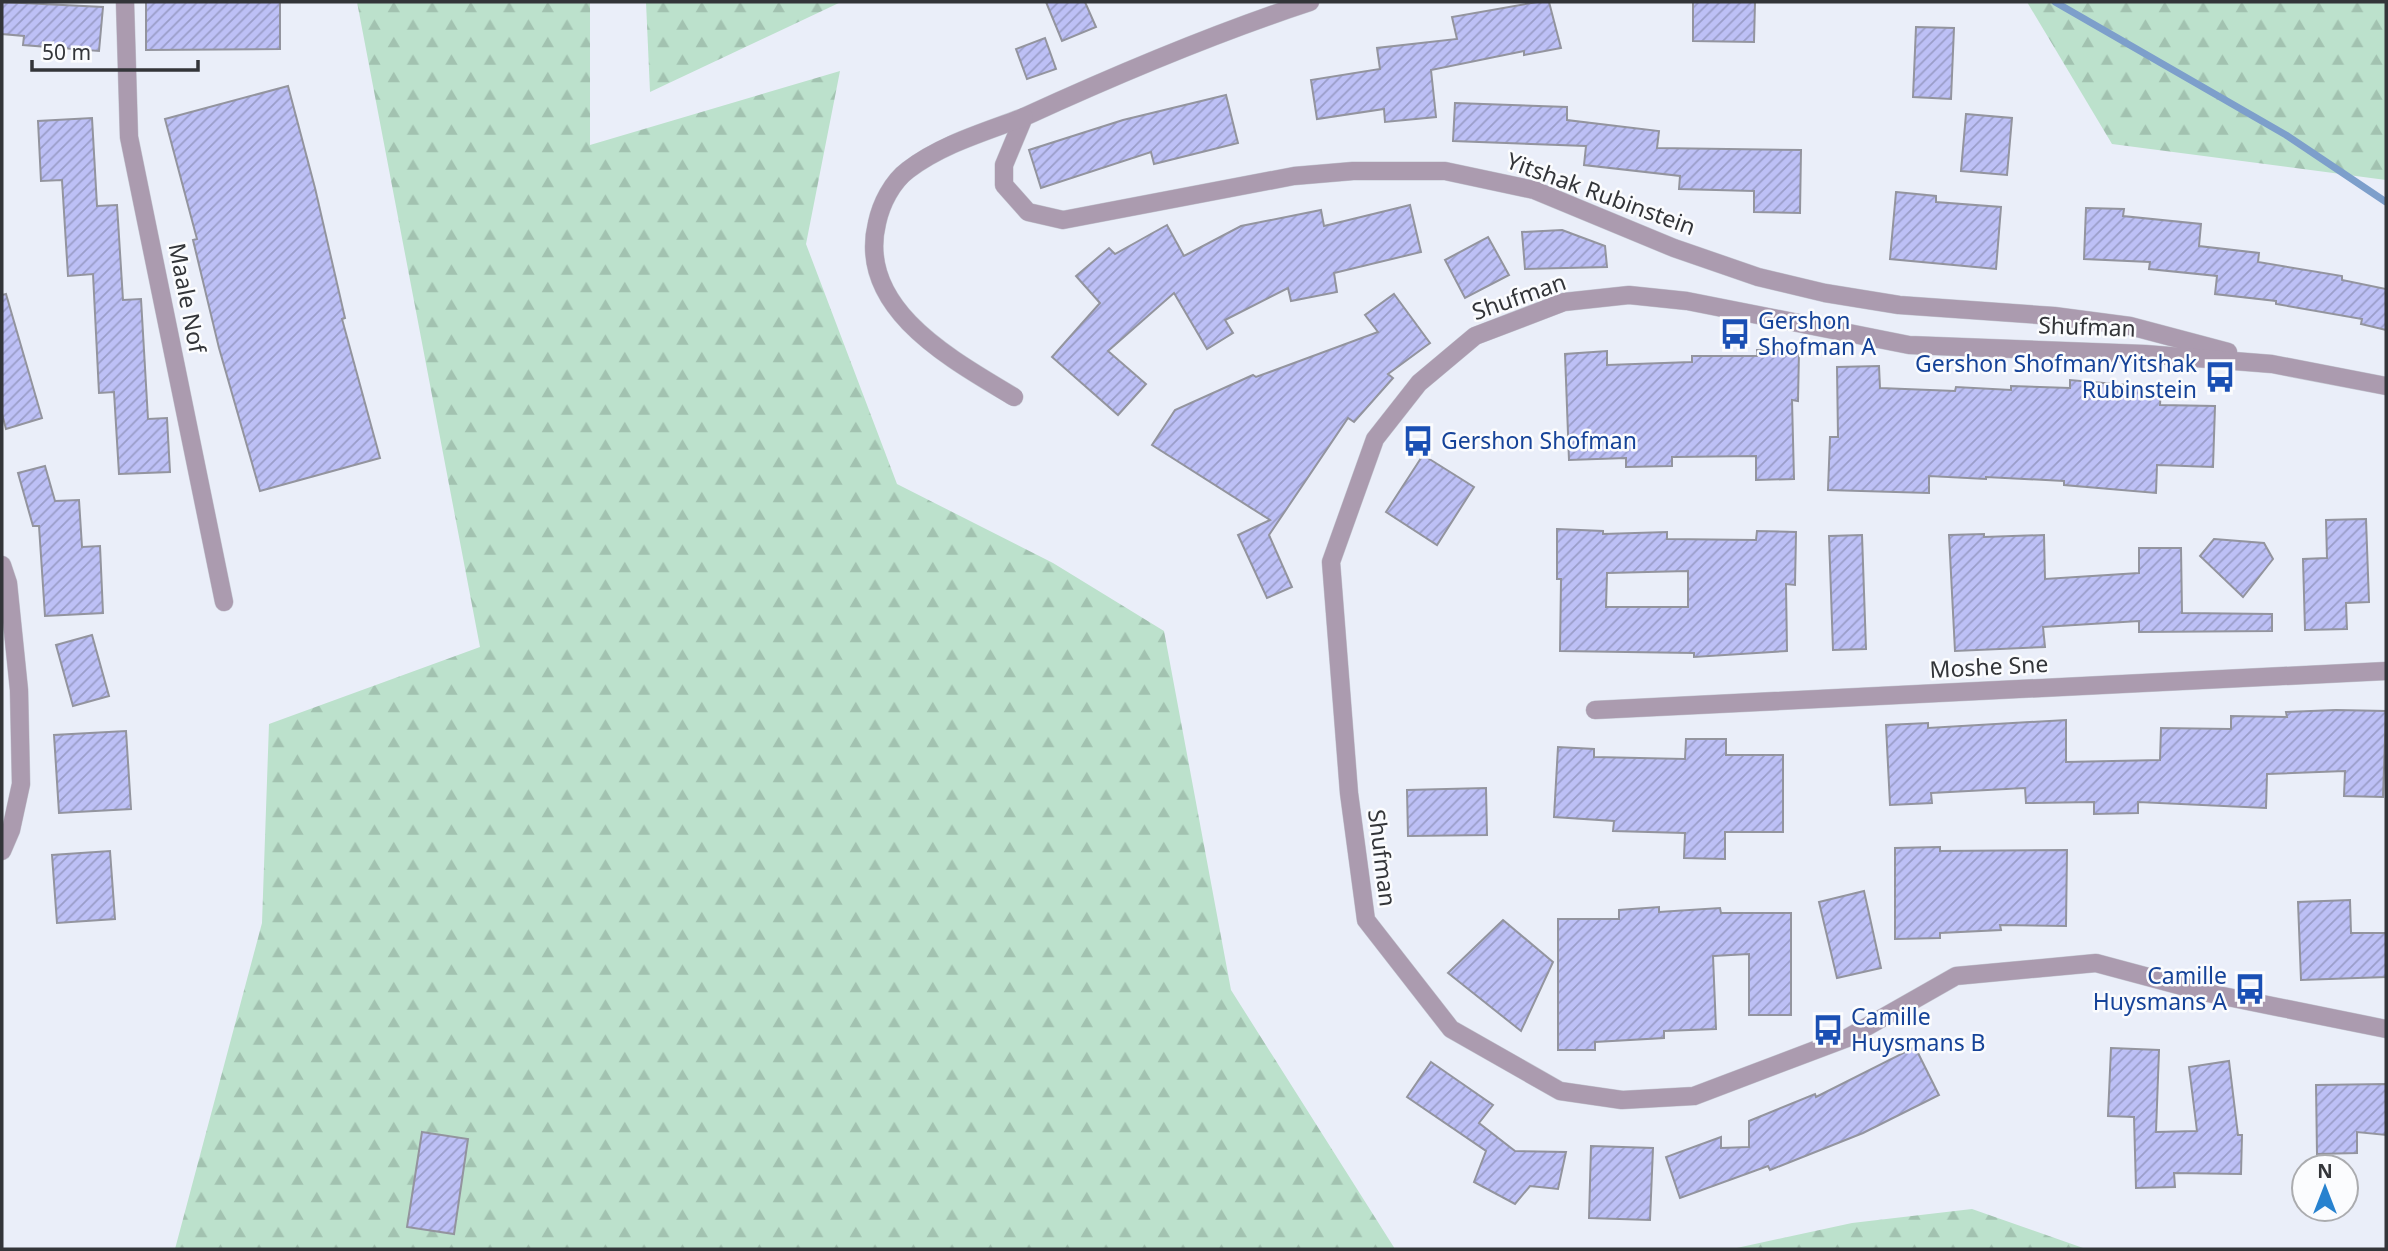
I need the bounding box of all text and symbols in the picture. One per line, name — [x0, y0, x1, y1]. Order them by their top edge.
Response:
scale bar — [32, 28, 198, 72]
text: 50 m — [42, 38, 91, 66]
street label: Yitshak Rubinstein — [1502, 144, 1700, 242]
street label: Maale Nof — [162, 240, 214, 356]
street label: Shufman — [1467, 265, 1570, 327]
place label: Gershon Shofman A — [1758, 304, 1876, 362]
street label: Shufman — [2038, 308, 2136, 344]
bus stop icon: Gershon Shofman A — [1718, 317, 1752, 351]
place label: Gershon Shofman/Yitshak Rubinstein — [1915, 347, 2198, 405]
bus stop icon: Gershon Shofman/Yitshak Rubinstein — [2203, 360, 2237, 394]
bus stop icon: Gershon Shofman — [1401, 424, 1435, 458]
place label: Gershon Shofman — [1441, 424, 1637, 456]
street label: Moshe Sne — [1929, 647, 2049, 685]
street label: Shufman — [1361, 807, 1405, 908]
place label: Camille Huysmans A — [2093, 959, 2227, 1017]
bus stop icon: Camille Huysmans A — [2233, 972, 2267, 1006]
place label: Camille Huysmans B — [1851, 1000, 1986, 1058]
bus stop icon: Camille Huysmans B — [1811, 1013, 1845, 1047]
north arrow — [2290, 1153, 2360, 1223]
text: N — [2317, 1158, 2333, 1184]

